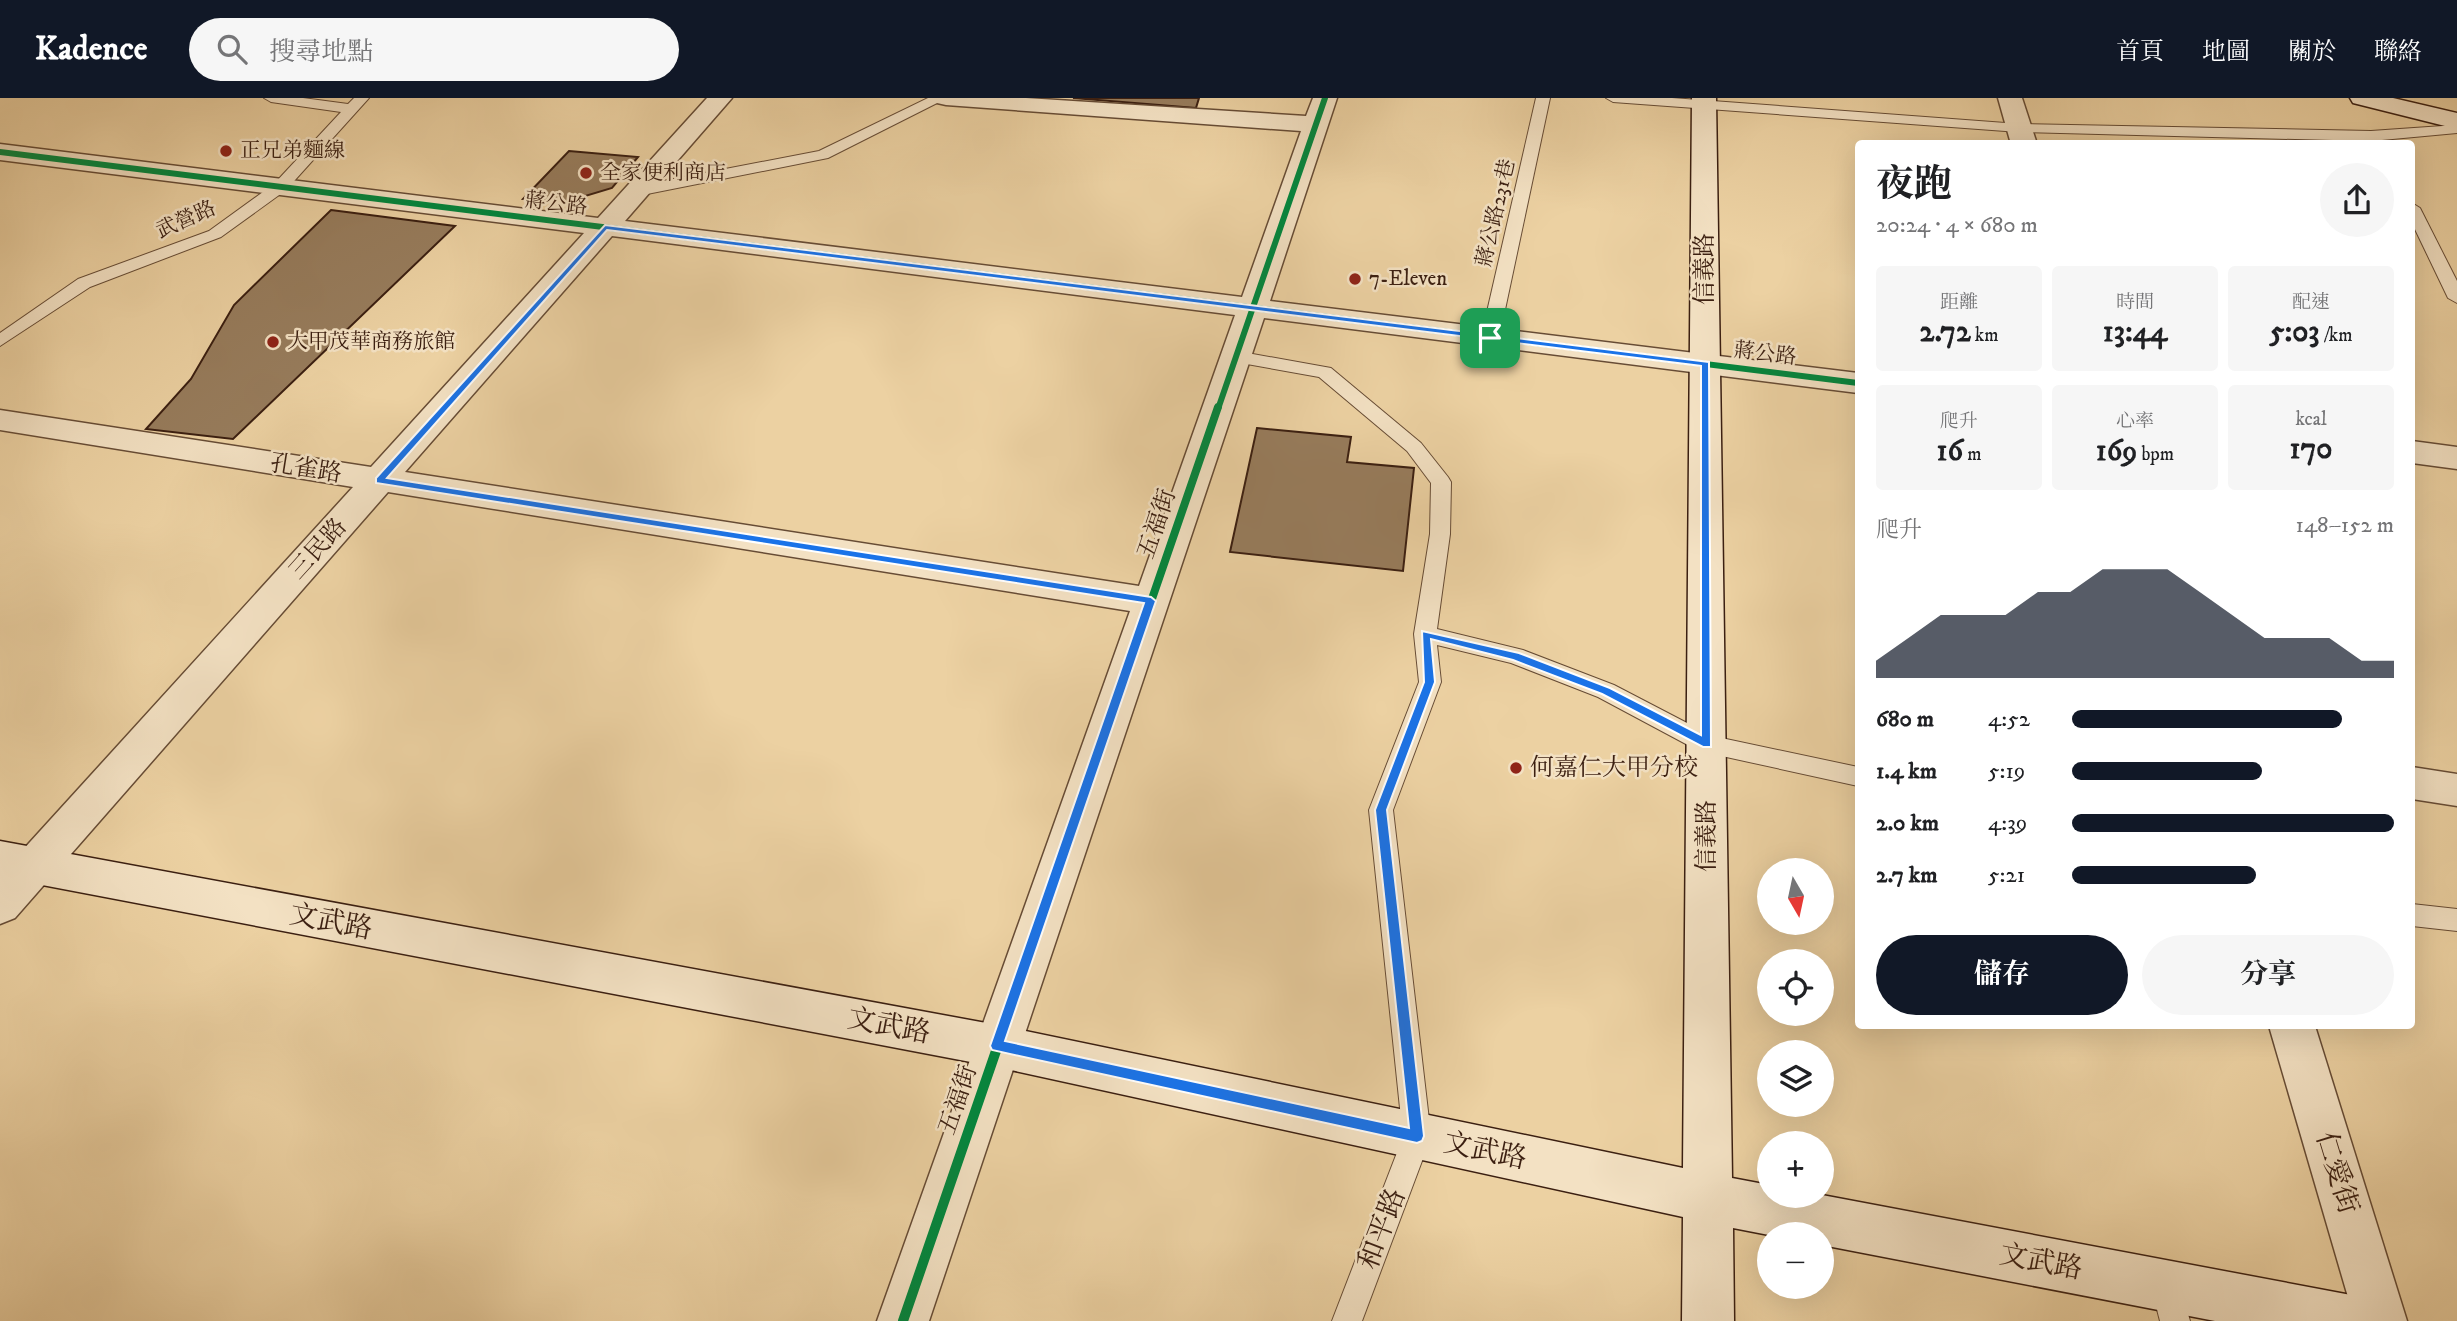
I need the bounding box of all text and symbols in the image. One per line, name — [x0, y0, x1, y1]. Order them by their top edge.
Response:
search box — [189, 18, 679, 81]
text: Kadence — [35, 29, 147, 70]
icon: search — [213, 30, 251, 68]
text: 搜尋地點 — [269, 36, 373, 69]
text: 首頁 — [2116, 37, 2164, 67]
text: 地圖 — [2202, 37, 2250, 67]
text: 關於 — [2288, 37, 2336, 67]
text: 聯絡 — [2374, 37, 2422, 67]
place label: 正兄弟麵線 — [240, 138, 345, 164]
marker: 正兄弟麵線 — [218, 143, 234, 159]
street label: 蔣公路231巷 — [1471, 157, 1521, 269]
place label: 全家便利商店 — [600, 160, 726, 186]
text: 夜跑 — [1876, 161, 1952, 209]
button: share — [2320, 163, 2394, 237]
marker: 全家便利商店 — [578, 165, 594, 181]
street label: 蔣公路 — [523, 187, 589, 221]
street label: 武營路 — [152, 195, 220, 245]
text: 20:24 · 4 × 680 m — [1876, 211, 2038, 240]
street label: 信義路 — [1690, 233, 1720, 305]
place label: 7-Eleven — [1369, 266, 1447, 292]
marker: 7-Eleven — [1347, 271, 1363, 287]
text: 距離 — [1940, 291, 1978, 314]
text: 時間 — [2116, 291, 2154, 314]
text: 配速 — [2292, 291, 2330, 314]
pin — [1460, 308, 1520, 368]
text: 2.72 — [1920, 314, 1971, 351]
text: 13:44 — [2103, 314, 2167, 351]
text: 5:03 — [2269, 314, 2320, 351]
icon: arrive — [1471, 319, 1509, 357]
text: km — [1971, 324, 1998, 347]
text: /km — [2320, 324, 2353, 347]
place label: 大甲茂華商務旅館 — [287, 329, 455, 355]
marker: 大甲茂華商務旅館 — [265, 334, 281, 350]
street label: 蔣公路 — [1732, 337, 1798, 371]
text: kcal — [2295, 408, 2327, 431]
text: 爬升 — [1940, 410, 1978, 433]
text: 心率 — [2116, 410, 2154, 433]
text: 170 — [2290, 431, 2332, 468]
text: 16 — [1937, 433, 1963, 470]
text: 169 — [2096, 433, 2137, 470]
text: m — [1963, 443, 1981, 466]
text: bpm — [2137, 443, 2174, 466]
street label: 孔雀路 — [268, 449, 344, 489]
street label: 五福街 — [1131, 485, 1183, 563]
text: 148–152 m — [2295, 511, 2394, 540]
street label: 三民路 — [283, 512, 353, 586]
text: 爬升 — [1876, 516, 1922, 545]
text: 680 m — [1876, 705, 1934, 734]
text: 4:52 — [1988, 705, 2030, 734]
place label: 何嘉仁大甲分校 — [1530, 753, 1698, 783]
text: 1.4 km — [1876, 757, 1937, 786]
text: 5:19 — [1988, 757, 2025, 786]
marker: 何嘉仁大甲分校 — [1508, 760, 1524, 776]
street label: 信義路 — [1692, 800, 1722, 872]
text: 2.0 km — [1876, 809, 1939, 838]
text: 4:39 — [1988, 809, 2027, 838]
north arrow — [1757, 858, 1834, 934]
map controls — [1757, 858, 1834, 1299]
text: 2.7 km — [1876, 861, 1937, 890]
text: 5:21 — [1988, 861, 2025, 890]
street label: 文武路 — [286, 897, 376, 947]
button: 儲存 — [1876, 935, 2128, 1015]
button: 分享 — [2142, 935, 2394, 1015]
button: locate — [1757, 949, 1834, 1026]
street label: 文武路 — [844, 1001, 934, 1051]
button: layers — [1757, 1040, 1834, 1117]
street label: 五福街 — [932, 1061, 984, 1139]
street label: 文武路 — [1440, 1125, 1530, 1177]
street label: 仁愛街 — [2308, 1128, 2366, 1218]
button: + — [1757, 1131, 1834, 1208]
street label: 和平路 — [1351, 1184, 1413, 1274]
button: − — [1757, 1222, 1834, 1299]
street label: 文武路 — [1996, 1237, 2086, 1287]

